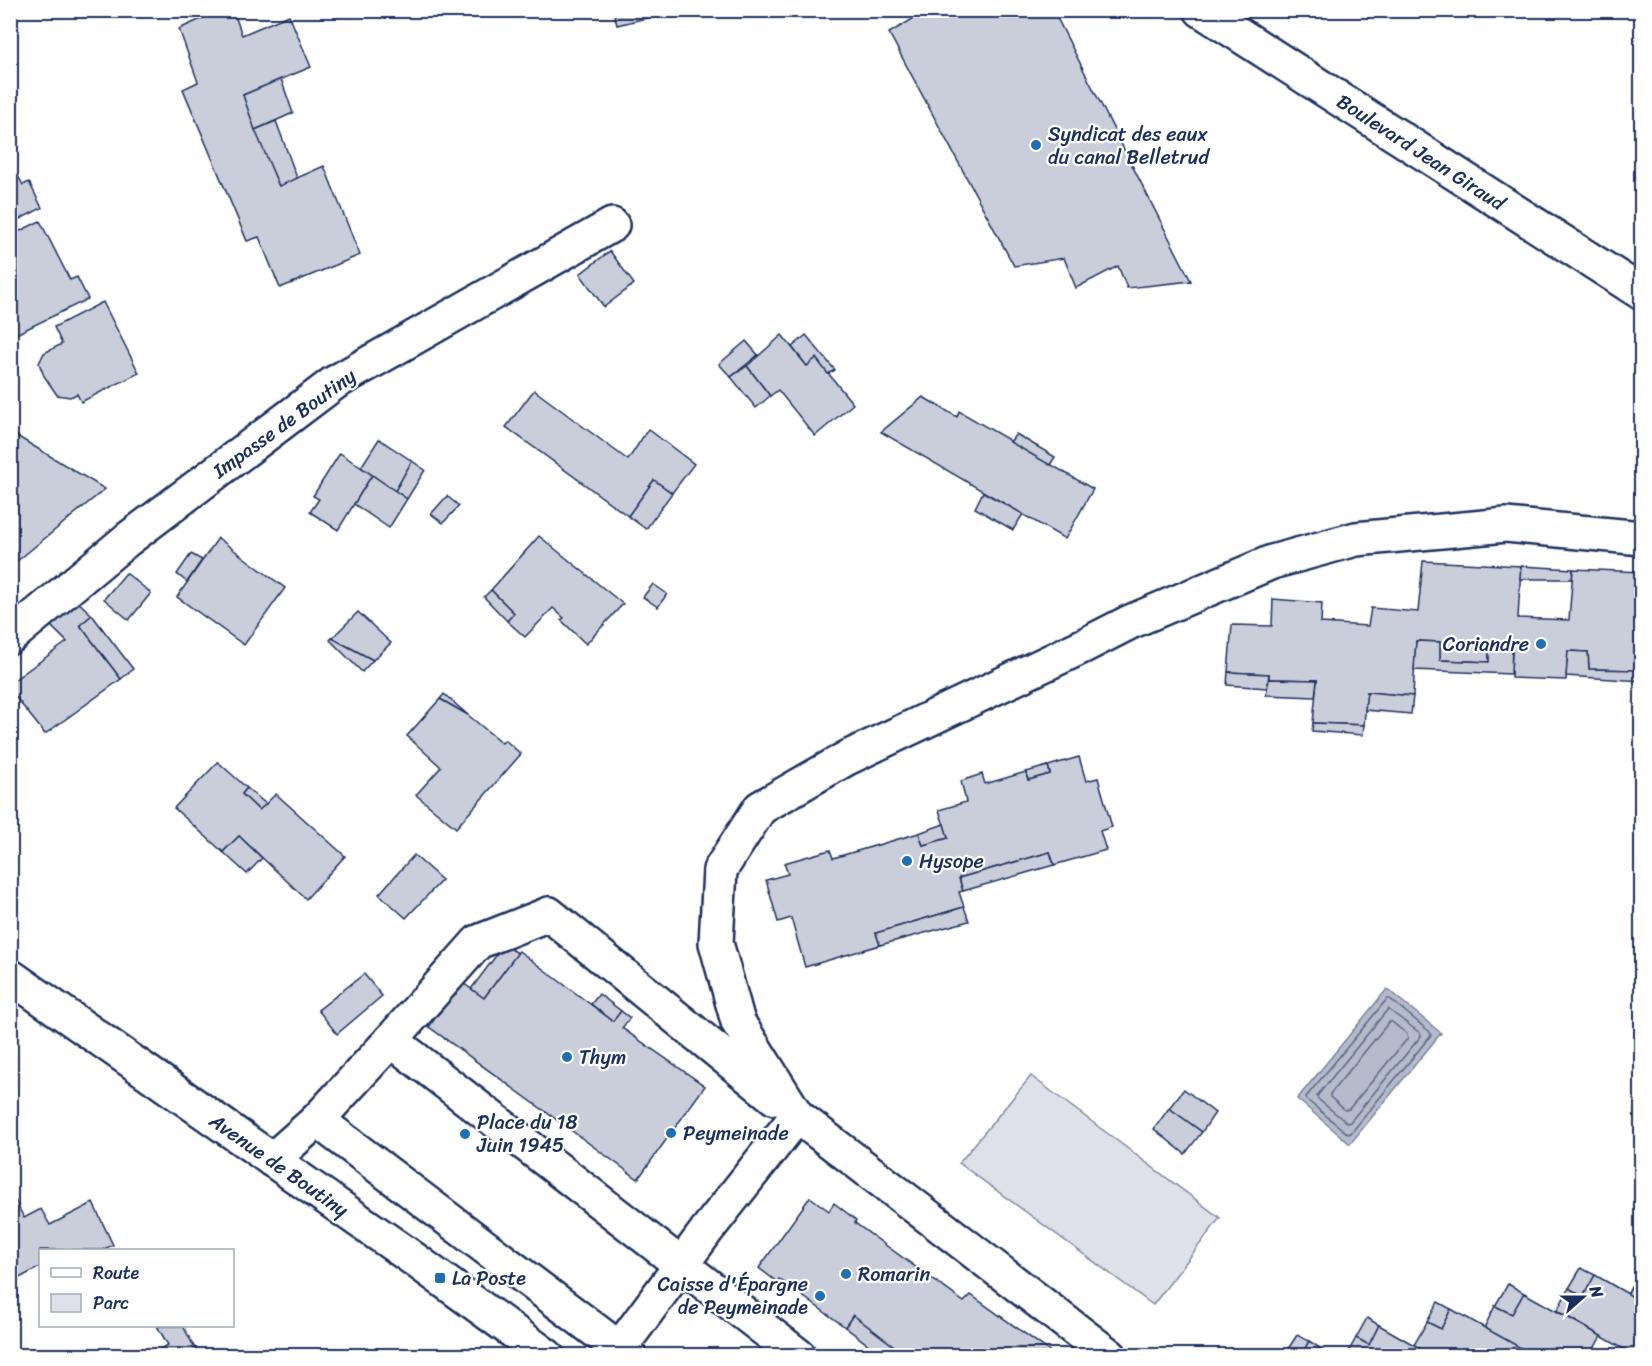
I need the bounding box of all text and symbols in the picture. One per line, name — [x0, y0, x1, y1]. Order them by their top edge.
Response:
street label: Boulevard Jean Giraud — [1329, 85, 1513, 221]
place label: Syndicat des eaux du canal Belletrud — [1048, 117, 1211, 175]
marker: Syndicat des eaux du canal Belletrud — [1029, 138, 1043, 152]
street label: Impasse de Boutiny — [204, 359, 364, 488]
place label: Coriandre — [1443, 627, 1529, 662]
marker: Coriandre — [1534, 637, 1548, 651]
place label: Hysope — [919, 844, 984, 879]
marker: Hysope — [900, 854, 914, 868]
place label: Thym — [579, 1040, 626, 1075]
marker: Thym — [560, 1050, 574, 1064]
street label: Avenue de Boutiny — [201, 1104, 356, 1227]
place label: Place du 18 Juin 1945 — [476, 1105, 577, 1163]
place label: Peymeinade — [683, 1116, 789, 1151]
marker: Peymeinade — [664, 1126, 678, 1140]
marker: Place du 18 Juin 1945 — [458, 1127, 472, 1141]
legend — [39, 1249, 234, 1327]
text: Route — [93, 1257, 140, 1289]
place label: Romarin — [858, 1257, 930, 1292]
place label: La Poste — [452, 1261, 526, 1296]
place label: Caisse d'Épargne de Peymeinade — [658, 1267, 808, 1325]
marker: Romarin — [839, 1267, 853, 1281]
north arrow — [1553, 1267, 1613, 1327]
marker: La Poste — [433, 1271, 447, 1285]
text: N — [1581, 1280, 1612, 1303]
text: Parc — [93, 1287, 129, 1319]
marker: Caisse d'Épargne de Peymeinade — [813, 1289, 827, 1303]

